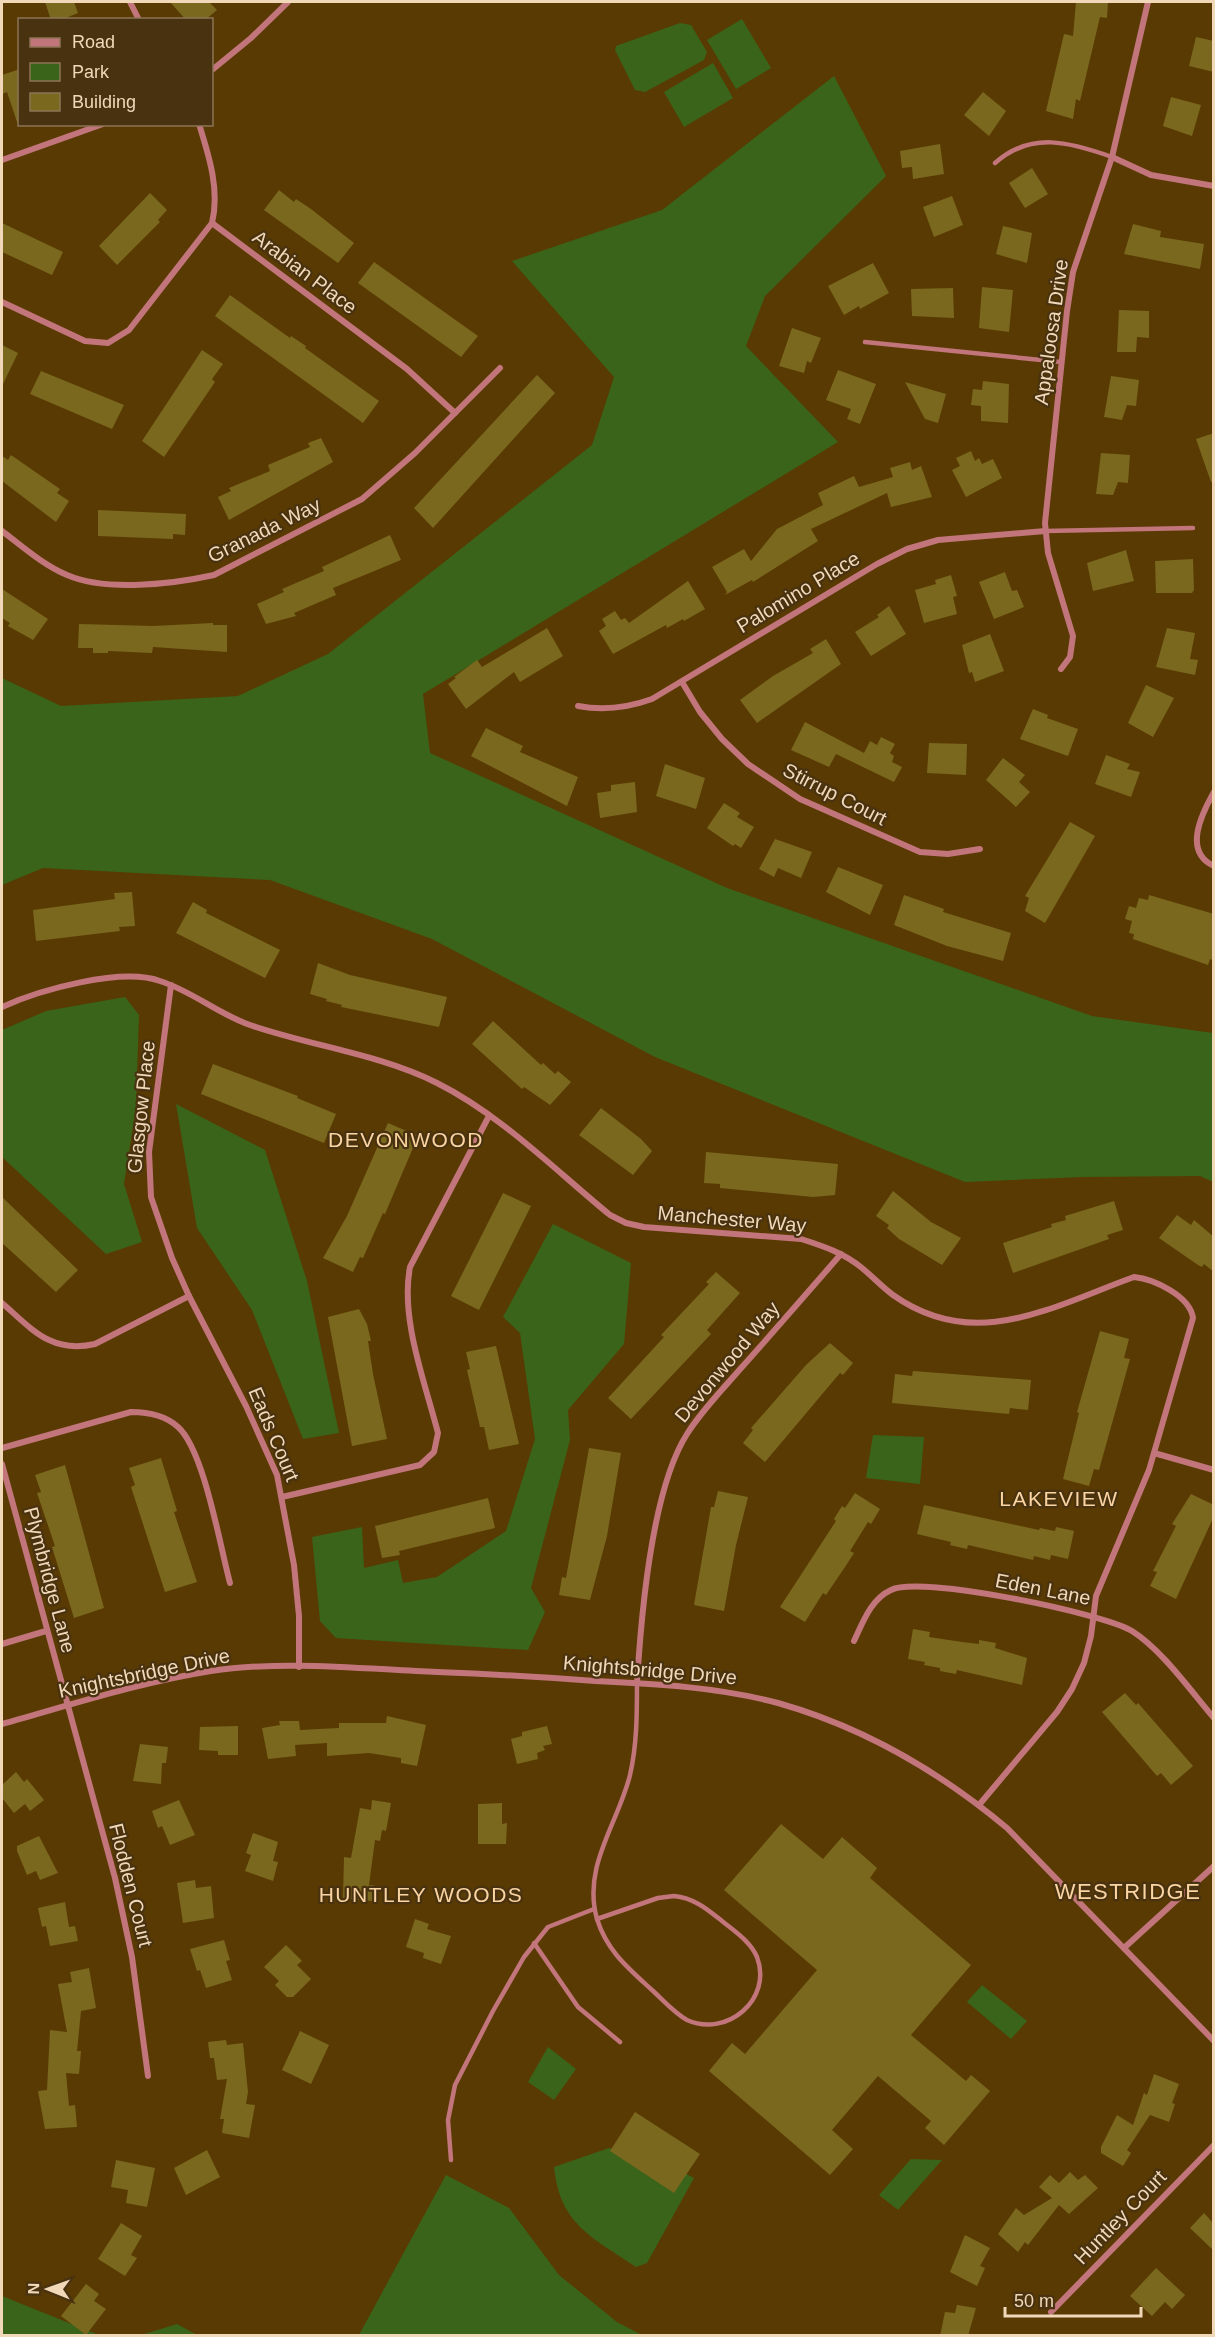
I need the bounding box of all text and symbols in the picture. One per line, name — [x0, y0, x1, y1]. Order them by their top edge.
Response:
legend — [18, 18, 213, 126]
text: Road — [72, 32, 115, 52]
text: Park — [72, 62, 110, 82]
text: Building — [72, 92, 136, 112]
street label: Arabian Place — [249, 226, 361, 318]
street label: Appaloosa Drive — [1030, 258, 1072, 406]
street label: Granada Way — [204, 493, 324, 567]
street label: Palomino Place — [733, 547, 863, 637]
street label: Stirrup Court — [779, 758, 891, 830]
street label: Glasgow Place — [123, 1040, 159, 1174]
district label: DEVONWOOD — [328, 1128, 484, 1151]
street label: Manchester Way — [657, 1202, 807, 1236]
street label: Devonwood Way — [670, 1297, 784, 1427]
street label: Eads Court — [244, 1384, 304, 1485]
district label: LAKEVIEW — [999, 1487, 1119, 1510]
street label: Plymbridge Lane — [20, 1505, 80, 1655]
street label: Eden Lane — [993, 1569, 1093, 1609]
street label: Knightsbridge Drive — [56, 1644, 232, 1702]
street label: Knightsbridge Drive — [562, 1651, 738, 1689]
street label: Flodden Court — [105, 1821, 157, 1950]
district label: WESTRIDGE — [1055, 1879, 1201, 1904]
district label: HUNTLEY WOODS — [319, 1883, 523, 1906]
street label: Huntley Court — [1070, 2165, 1171, 2269]
north arrow — [18, 2259, 78, 2319]
scale bar — [1005, 2280, 1142, 2318]
text: N — [25, 2283, 42, 2295]
text: 50 m — [1014, 2291, 1054, 2311]

